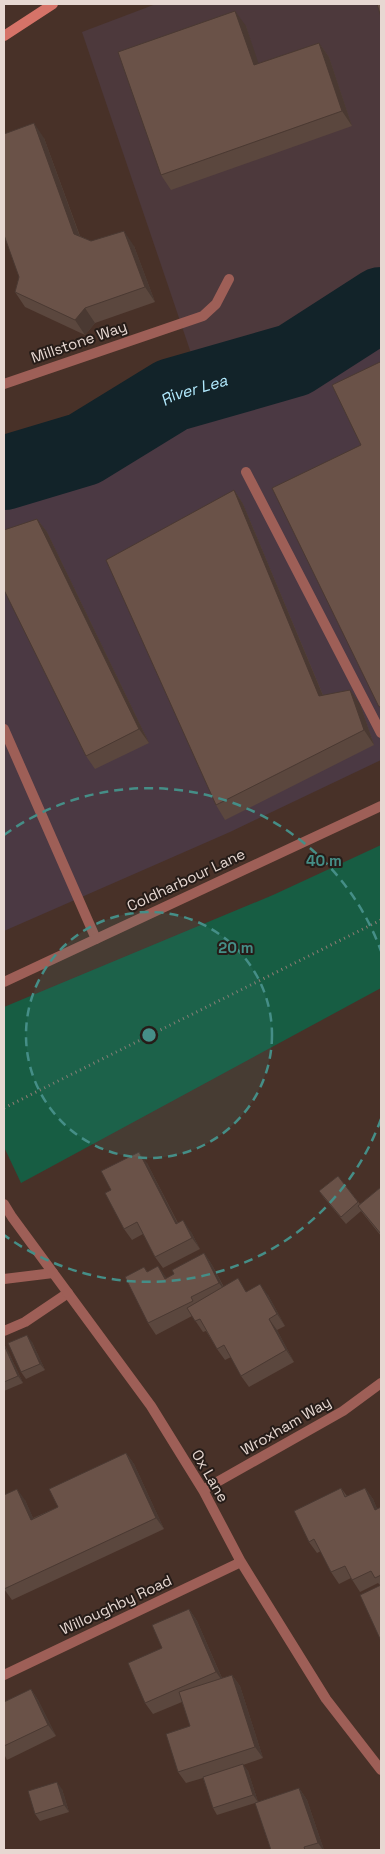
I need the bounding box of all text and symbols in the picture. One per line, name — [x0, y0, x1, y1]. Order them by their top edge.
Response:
street label: Millstone Way — [28, 316, 129, 367]
water label: River Lea — [156, 369, 231, 411]
street label: Coldharbour Lane — [124, 844, 248, 915]
text: 40 m — [306, 851, 342, 870]
text: 20 m — [218, 938, 254, 957]
centre of rings — [140, 1026, 158, 1044]
street label: Wroxham Way — [237, 1392, 334, 1459]
street label: Ox Lane — [188, 1446, 233, 1506]
street label: Willoughby Road — [57, 1570, 175, 1639]

